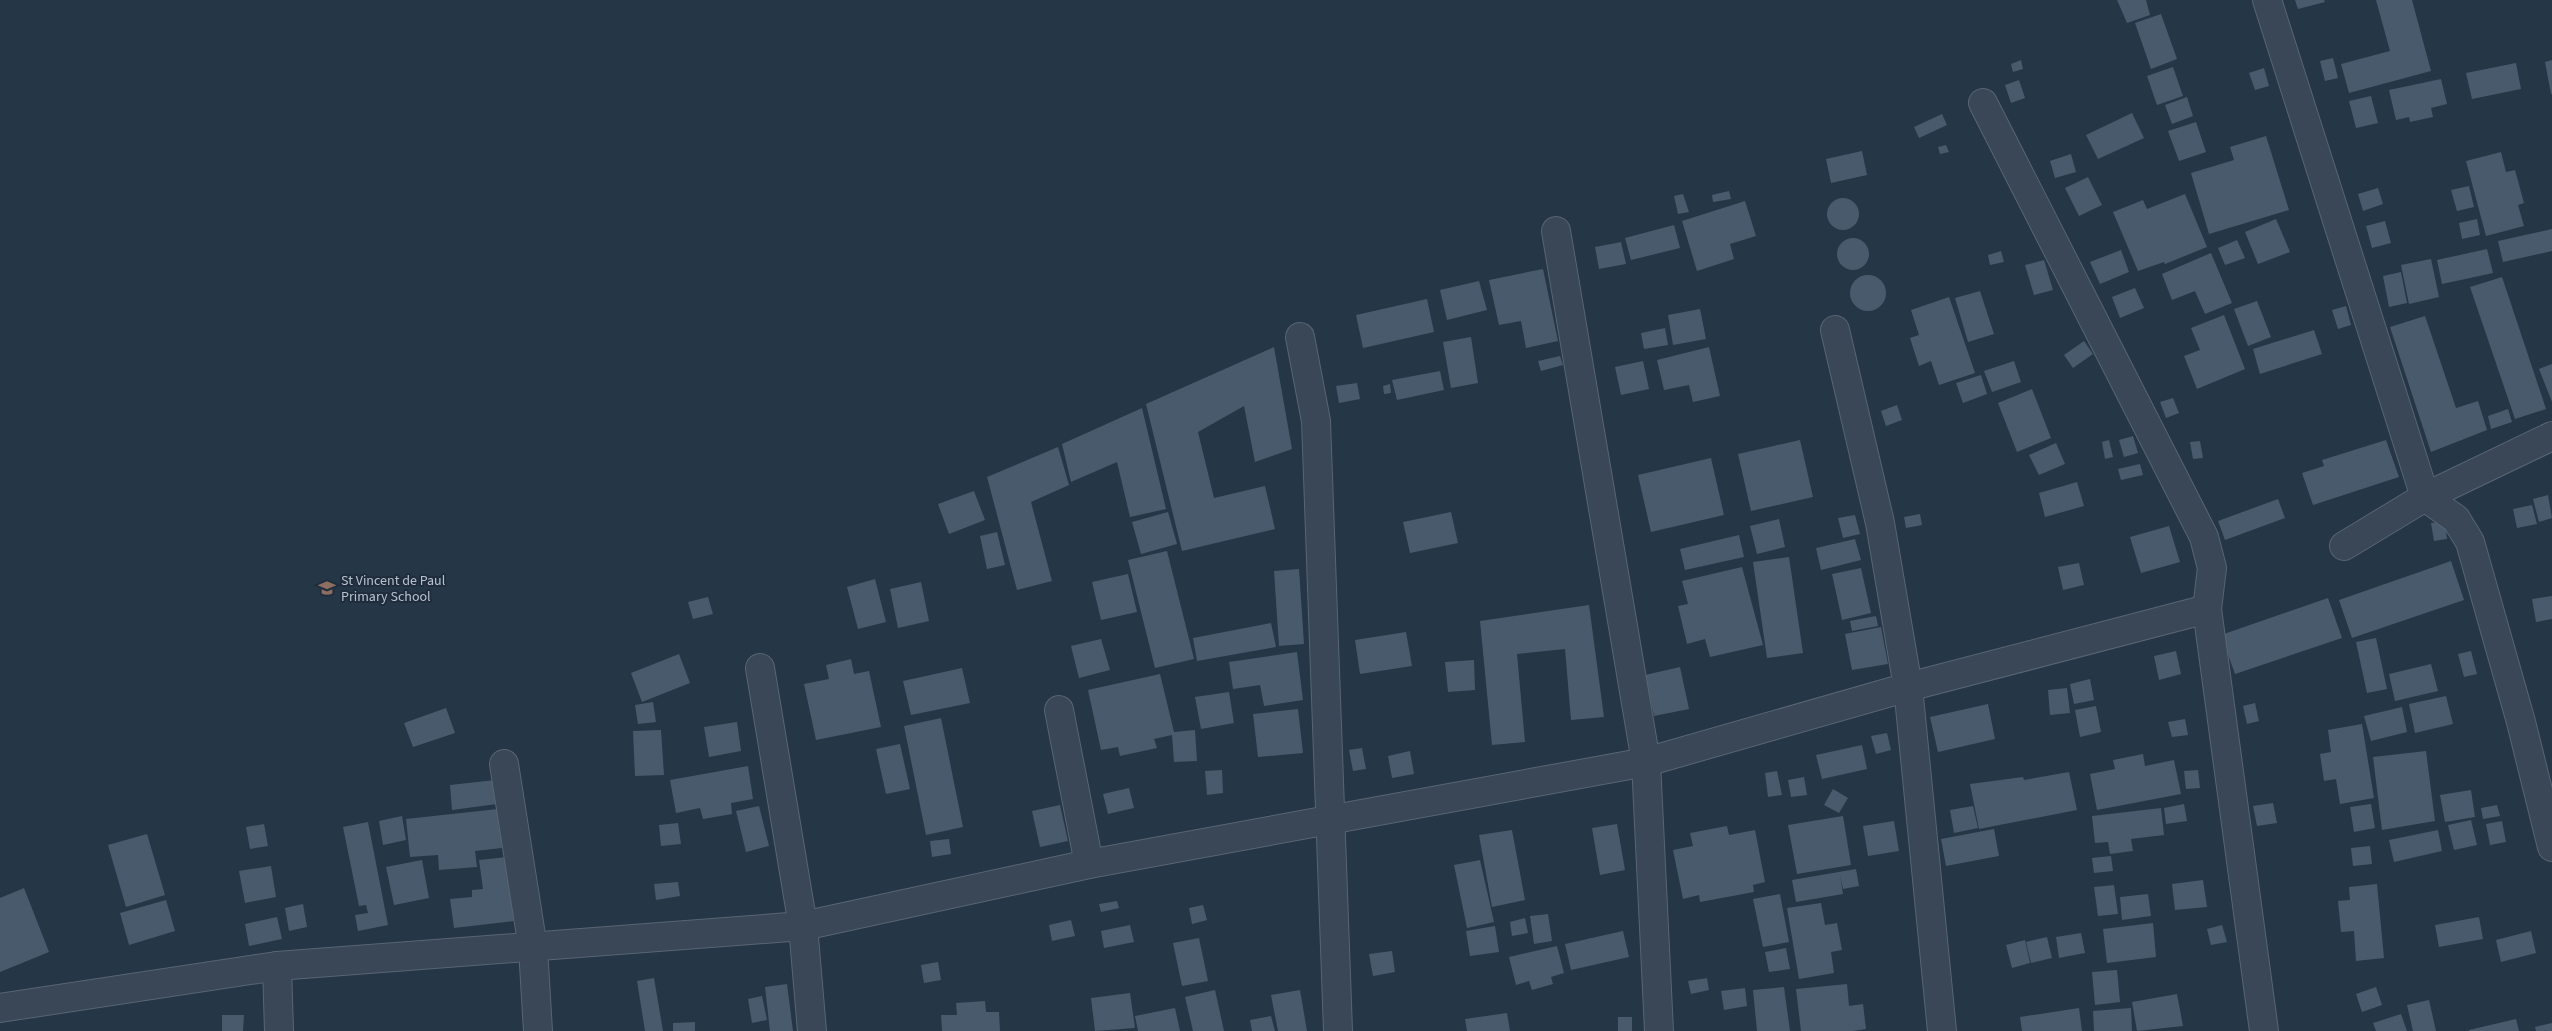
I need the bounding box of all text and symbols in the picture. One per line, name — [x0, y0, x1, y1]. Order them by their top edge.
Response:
place label: St Vincent de Paul Primary School — [341, 571, 446, 607]
school or university icon: St Vincent de Paul Primary School — [317, 578, 337, 598]

